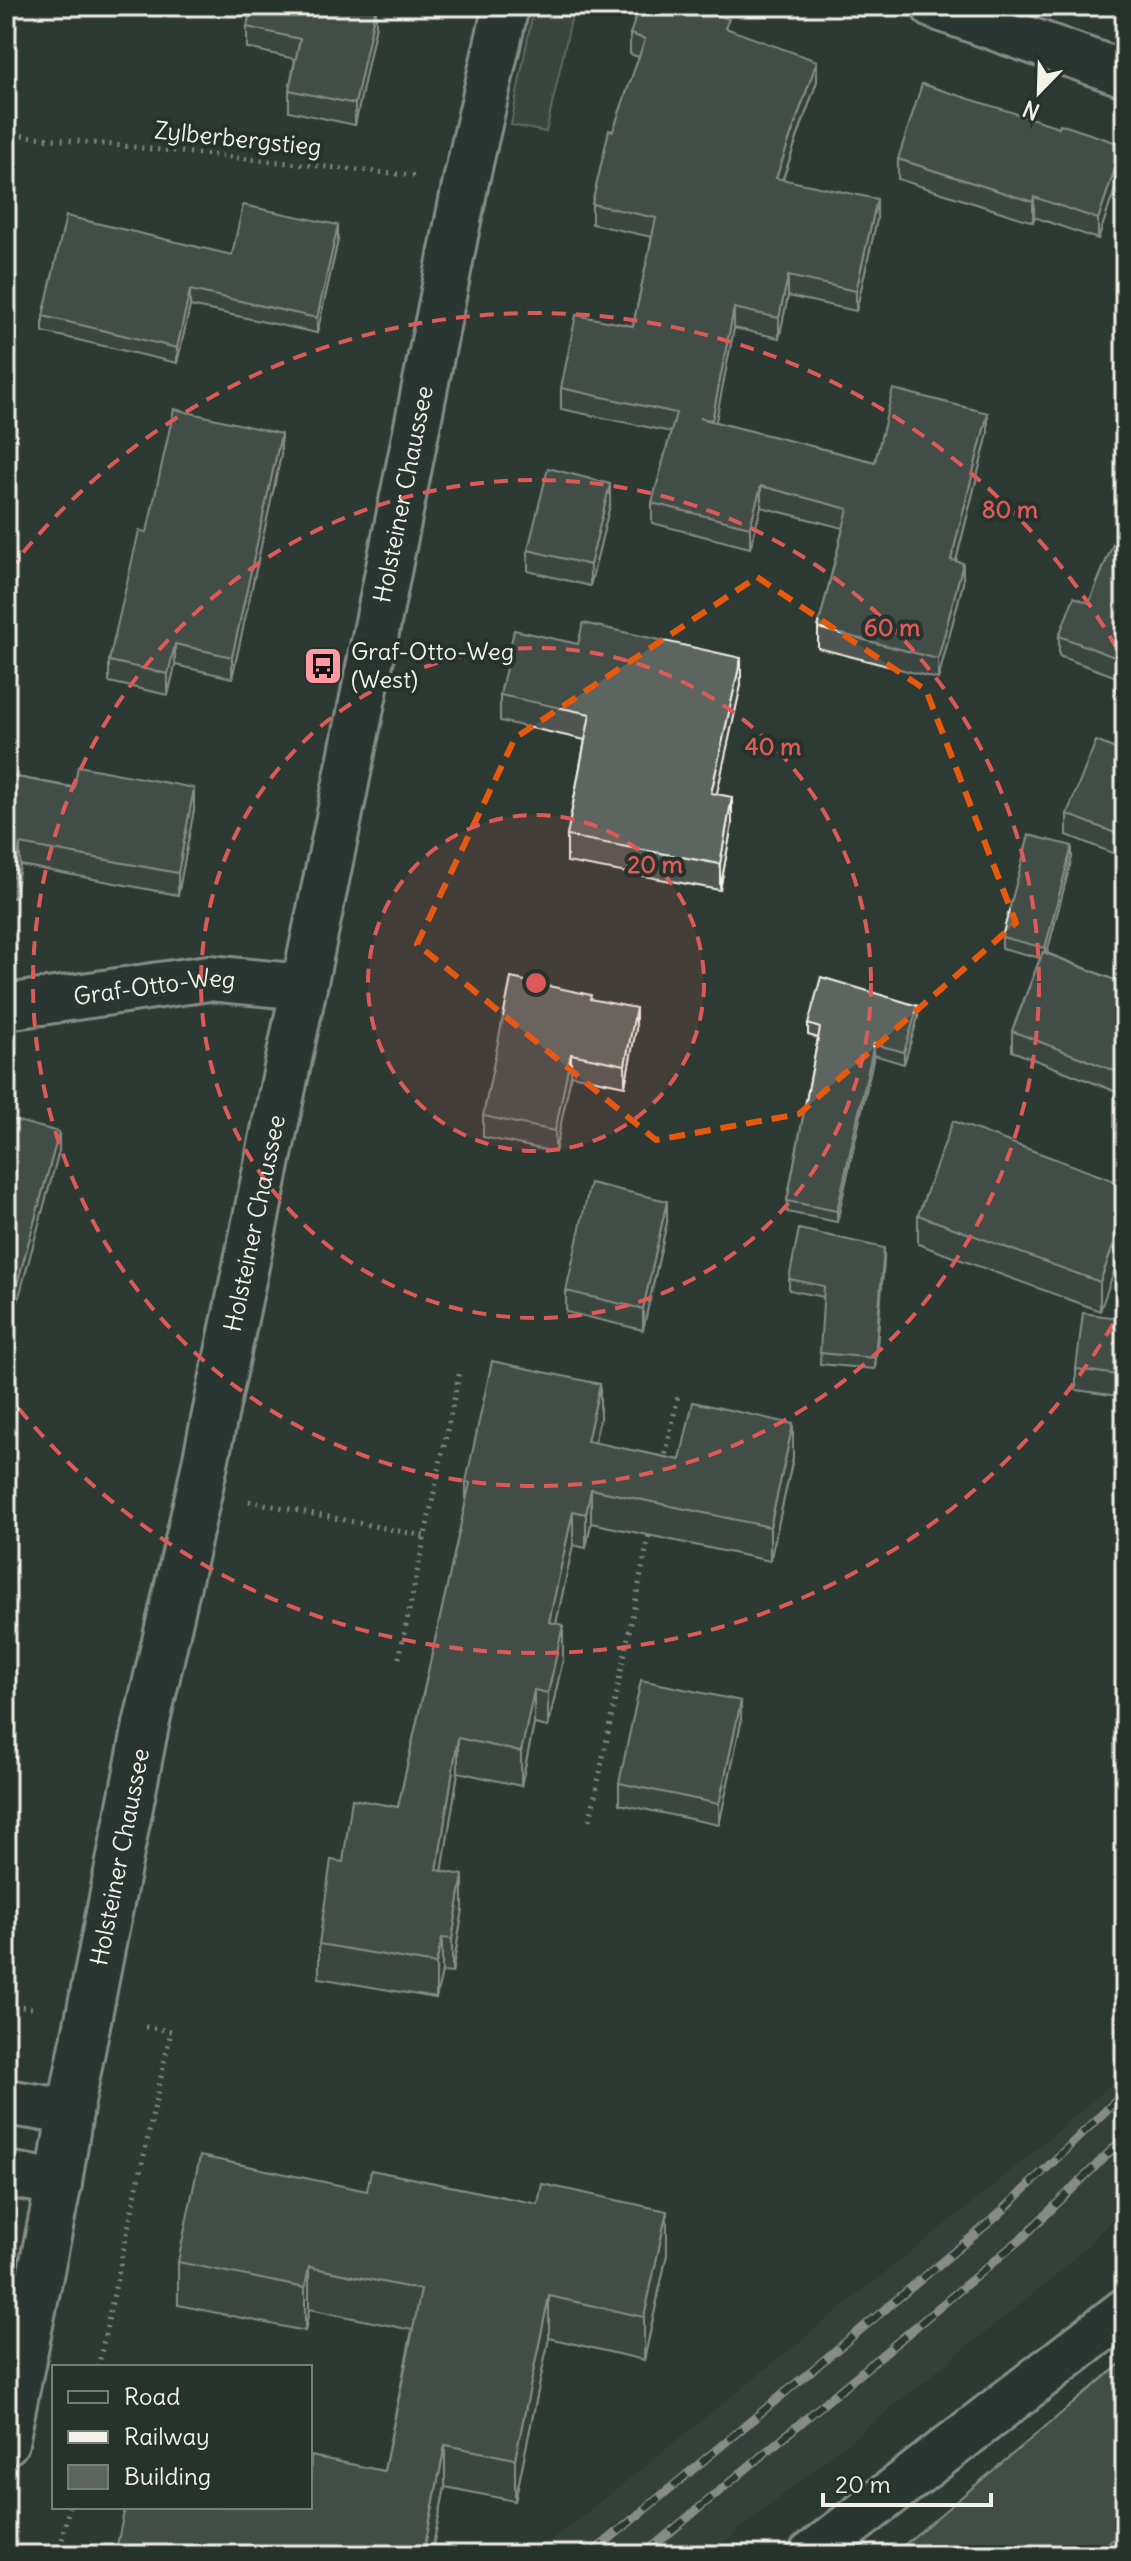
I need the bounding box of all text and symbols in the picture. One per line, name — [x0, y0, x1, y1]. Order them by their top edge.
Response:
north arrow — [999, 52, 1079, 132]
text: N — [1019, 95, 1044, 126]
street label: Zylberbergstieg — [153, 114, 323, 162]
street label: Holsteiner Chaussee — [366, 383, 439, 605]
text: 80 m — [982, 494, 1038, 524]
text: 60 m — [864, 612, 920, 642]
place label: Graf-Otto-Weg (West) — [351, 636, 514, 694]
bus stop icon: Graf-Otto-Weg (West) — [302, 645, 344, 687]
text: 40 m — [745, 731, 801, 761]
text: 20 m — [627, 849, 683, 879]
street label: Graf-Otto-Weg — [71, 962, 237, 1011]
centre of rings — [522, 969, 550, 997]
street label: Holsteiner Chaussee — [217, 1112, 291, 1334]
street label: Holsteiner Chaussee — [83, 1746, 155, 1968]
legend — [52, 2365, 312, 2509]
text: Road — [124, 2381, 180, 2411]
text: Railway — [124, 2421, 210, 2451]
scale bar — [823, 2457, 991, 2507]
text: Building — [124, 2461, 211, 2491]
text: 20 m — [835, 2469, 891, 2499]

